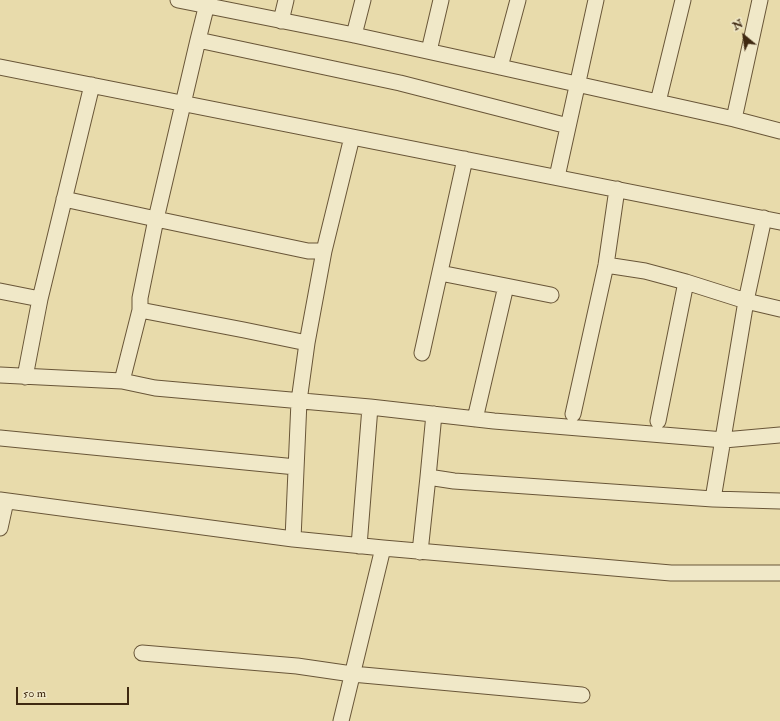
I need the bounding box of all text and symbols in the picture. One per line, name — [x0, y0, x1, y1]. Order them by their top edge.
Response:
north arrow — [724, 16, 764, 56]
text: N — [730, 17, 745, 33]
scale bar — [18, 679, 131, 705]
text: 50 m — [23, 686, 46, 701]

